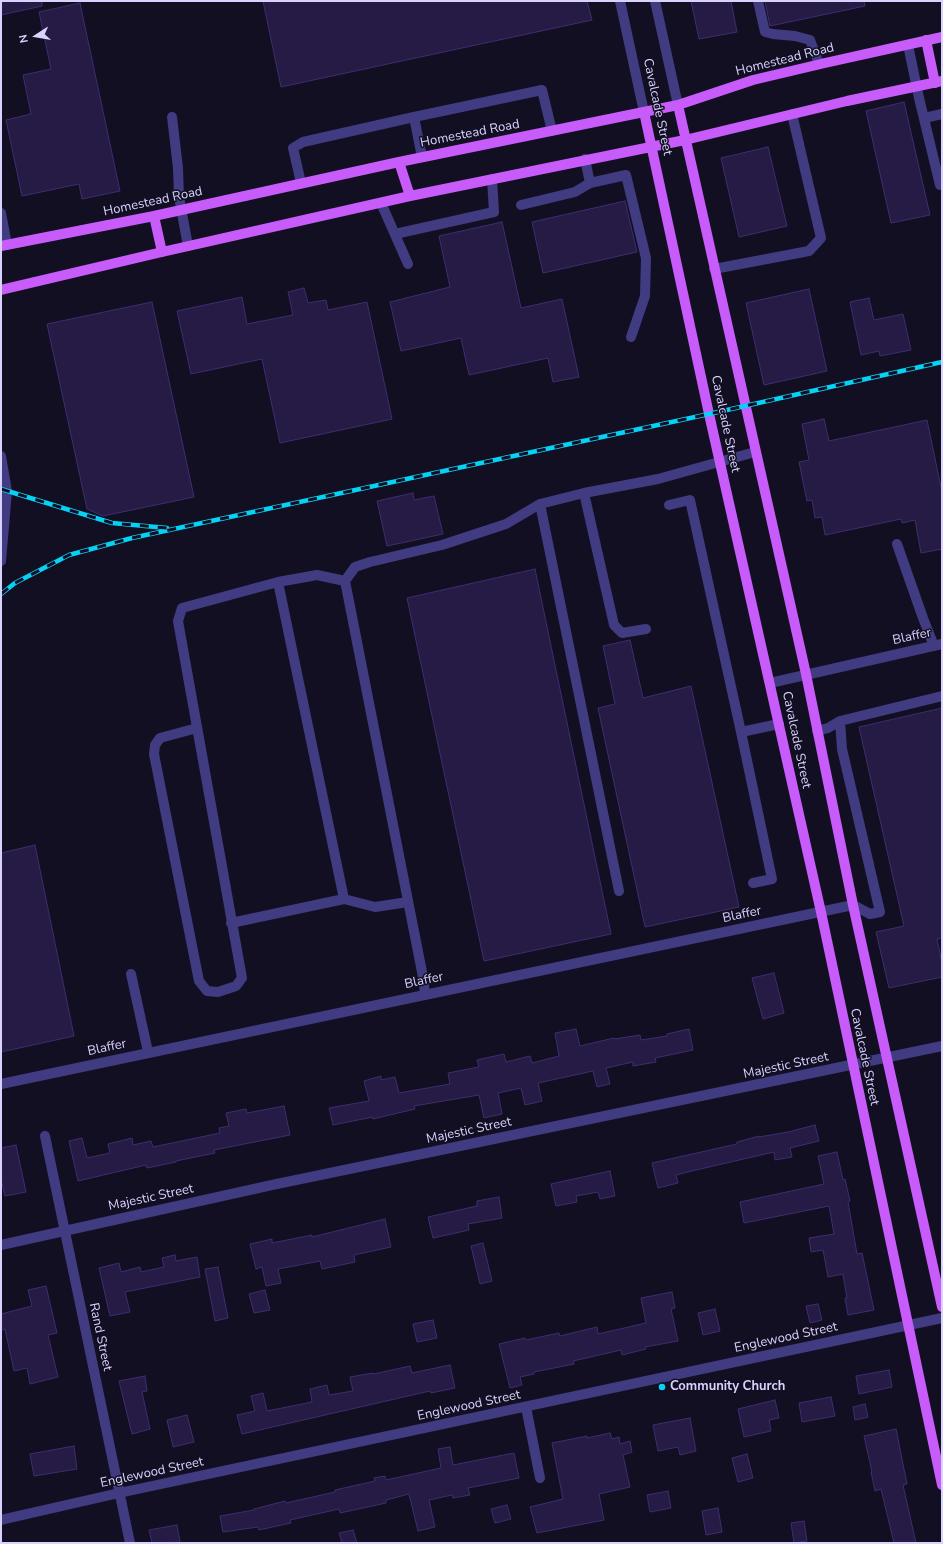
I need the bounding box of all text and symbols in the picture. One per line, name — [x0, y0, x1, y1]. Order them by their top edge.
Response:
north arrow — [16, 16, 56, 56]
text: N — [16, 33, 32, 44]
street label: Homestead Road — [734, 40, 836, 80]
street label: Cavalcade Street — [639, 57, 675, 157]
street label: Homestead Road — [419, 117, 521, 151]
street label: Homestead Road — [102, 184, 204, 220]
street label: Cavalcade Street — [707, 374, 743, 474]
street label: Blaffer — [891, 625, 933, 649]
street label: Cavalcade Street — [778, 690, 814, 790]
street label: Blaffer — [721, 903, 763, 927]
street label: Blaffer — [403, 969, 445, 993]
street label: Cavalcade Street — [846, 1007, 882, 1107]
street label: Blaffer — [86, 1036, 128, 1060]
street label: Majestic Street — [742, 1049, 830, 1083]
street label: Majestic Street — [425, 1114, 513, 1148]
street label: Majestic Street — [107, 1181, 195, 1215]
street label: Rand Street — [85, 1301, 115, 1373]
street label: Englewood Street — [733, 1319, 839, 1357]
place label: Community Church — [670, 1379, 785, 1395]
marker: Community Church — [657, 1382, 667, 1392]
street label: Englewood Street — [416, 1387, 522, 1425]
street label: Englewood Street — [99, 1454, 205, 1492]

